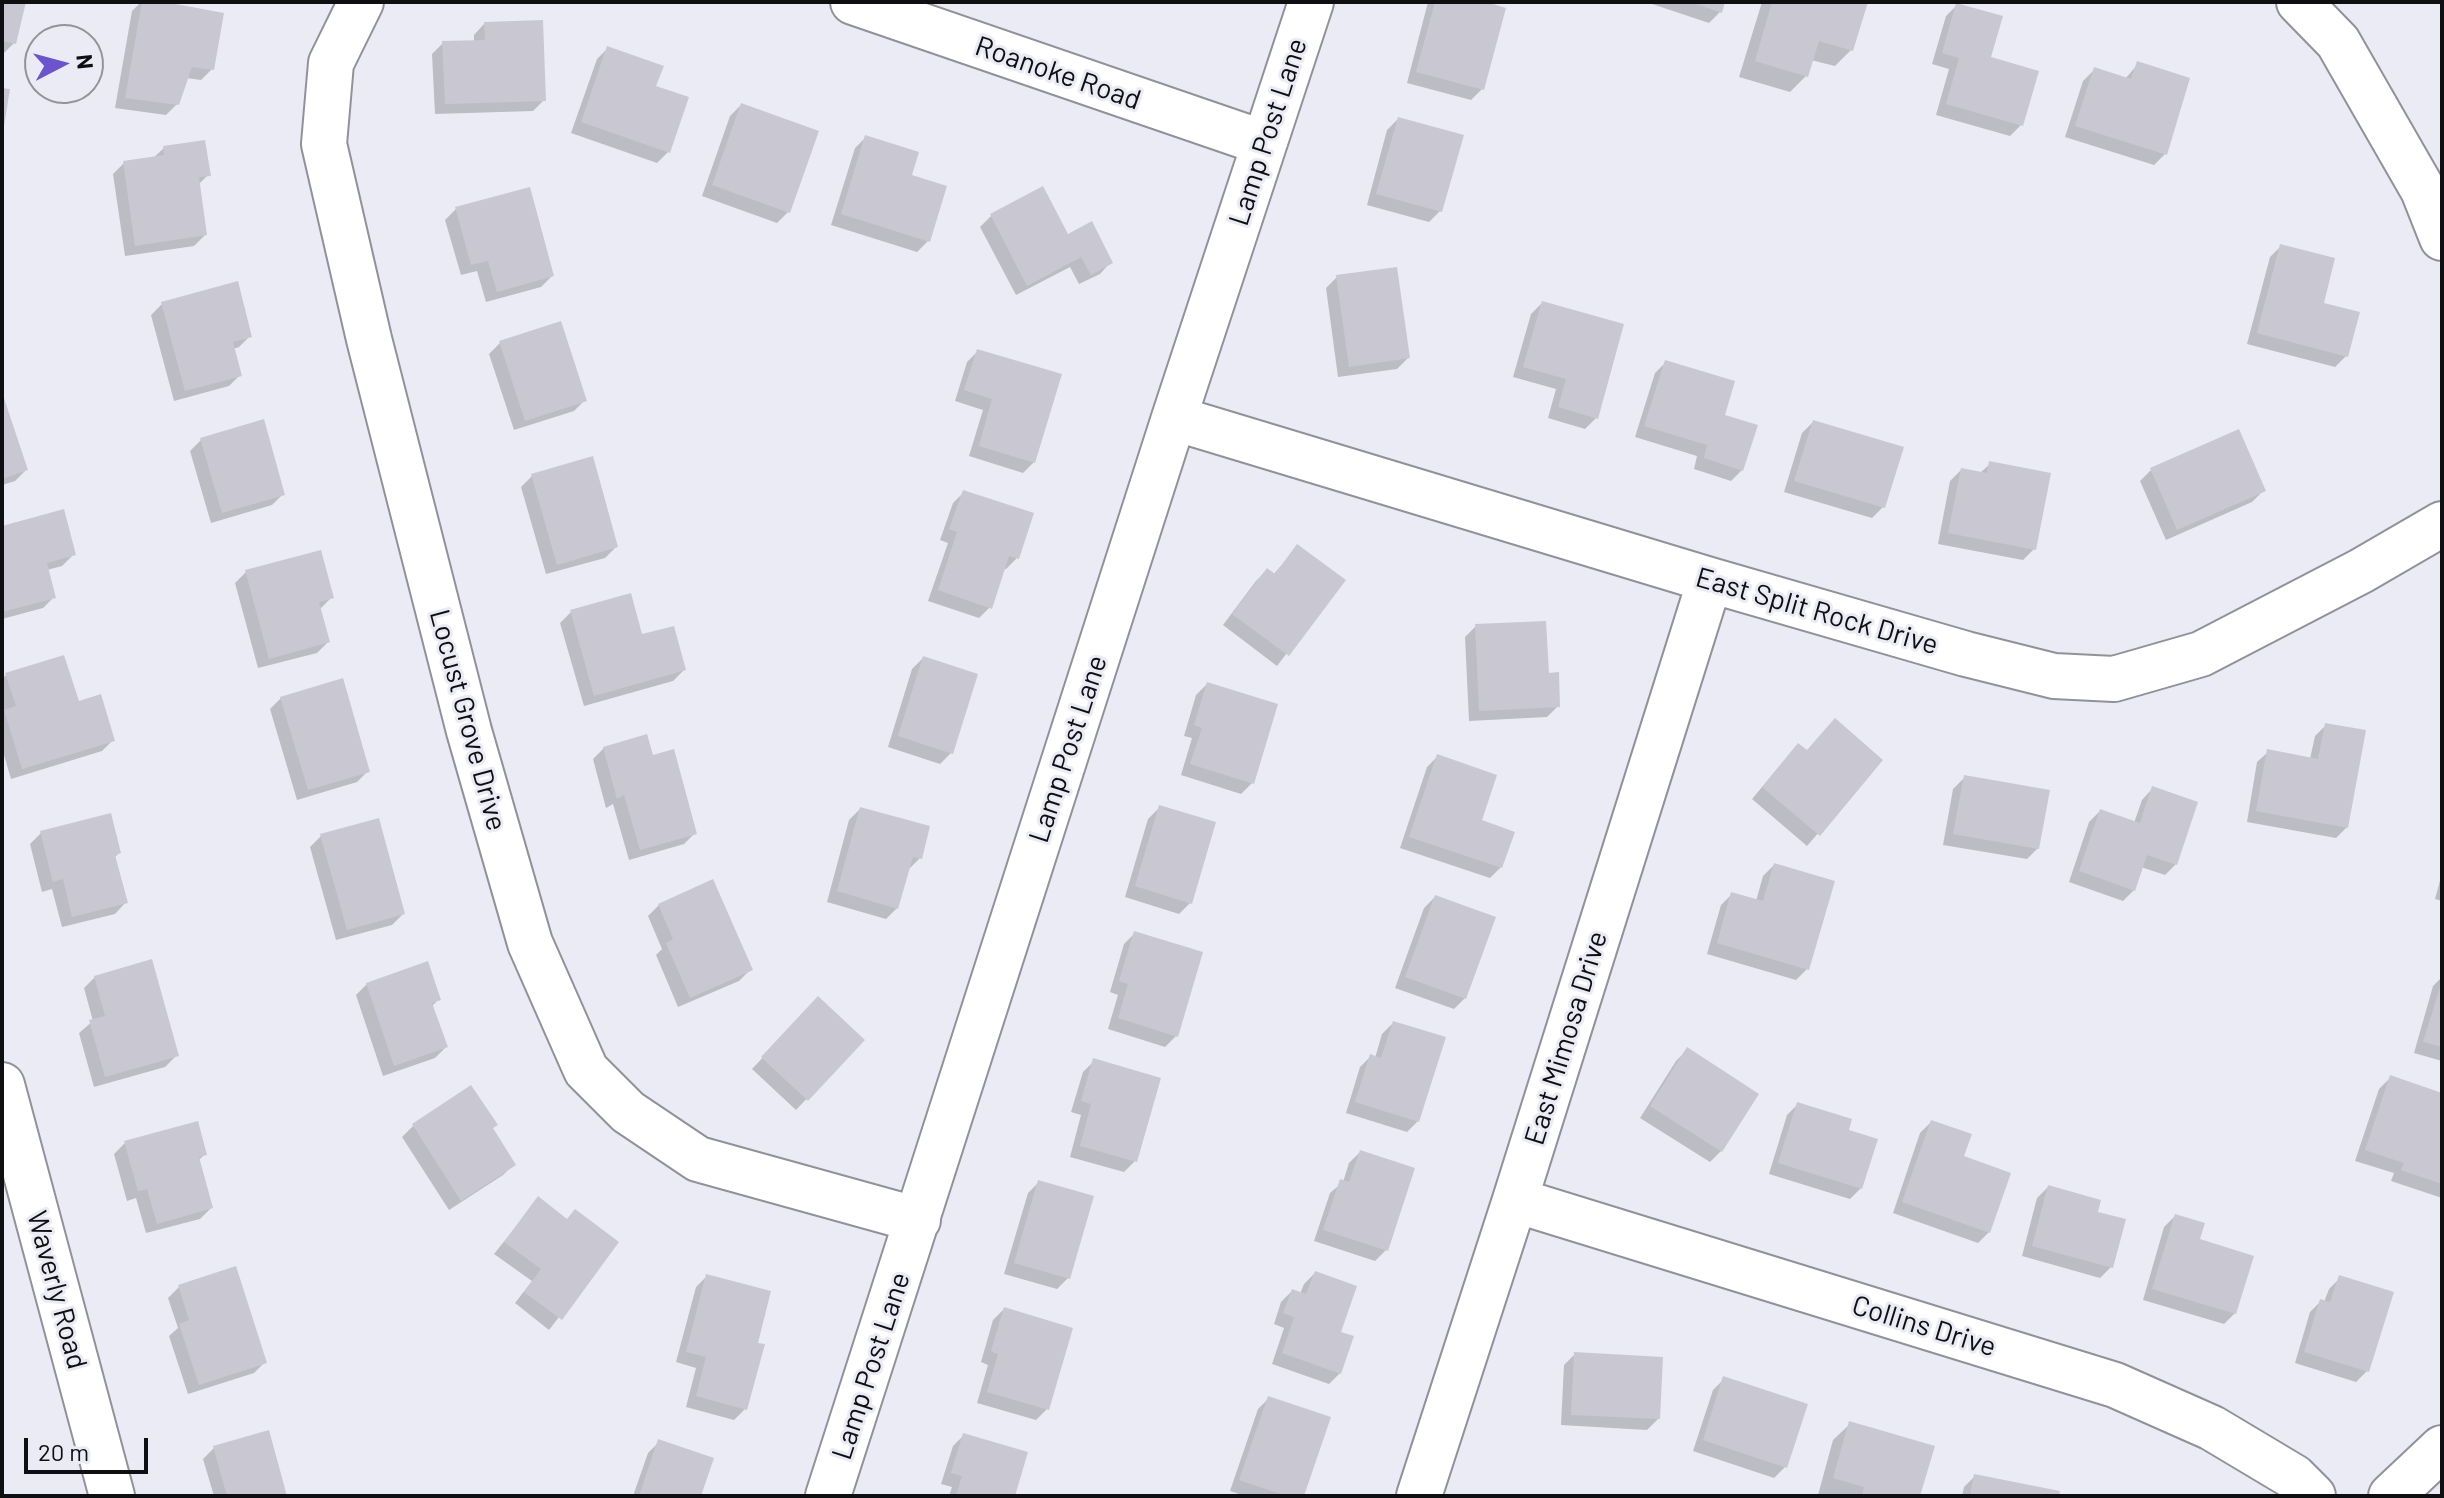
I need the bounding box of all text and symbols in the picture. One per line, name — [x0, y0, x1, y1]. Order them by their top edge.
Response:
north arrow — [24, 24, 104, 104]
street label: Roanoke Road — [971, 29, 1145, 117]
street label: Lamp Post Lane — [1222, 34, 1314, 230]
text: N — [72, 53, 100, 70]
street label: East Split Rock Drive — [1692, 560, 1942, 662]
street label: Locust Grove Drive — [422, 606, 514, 834]
street label: Lamp Post Lane — [1022, 651, 1114, 847]
street label: East Mimosa Drive — [1518, 927, 1614, 1149]
street label: Waverly Road — [20, 1207, 94, 1373]
street label: Lamp Post Lane — [825, 1268, 917, 1464]
street label: Collins Drive — [1848, 1288, 2000, 1364]
scale bar — [28, 1422, 152, 1472]
text: 20 m — [38, 1437, 89, 1466]

